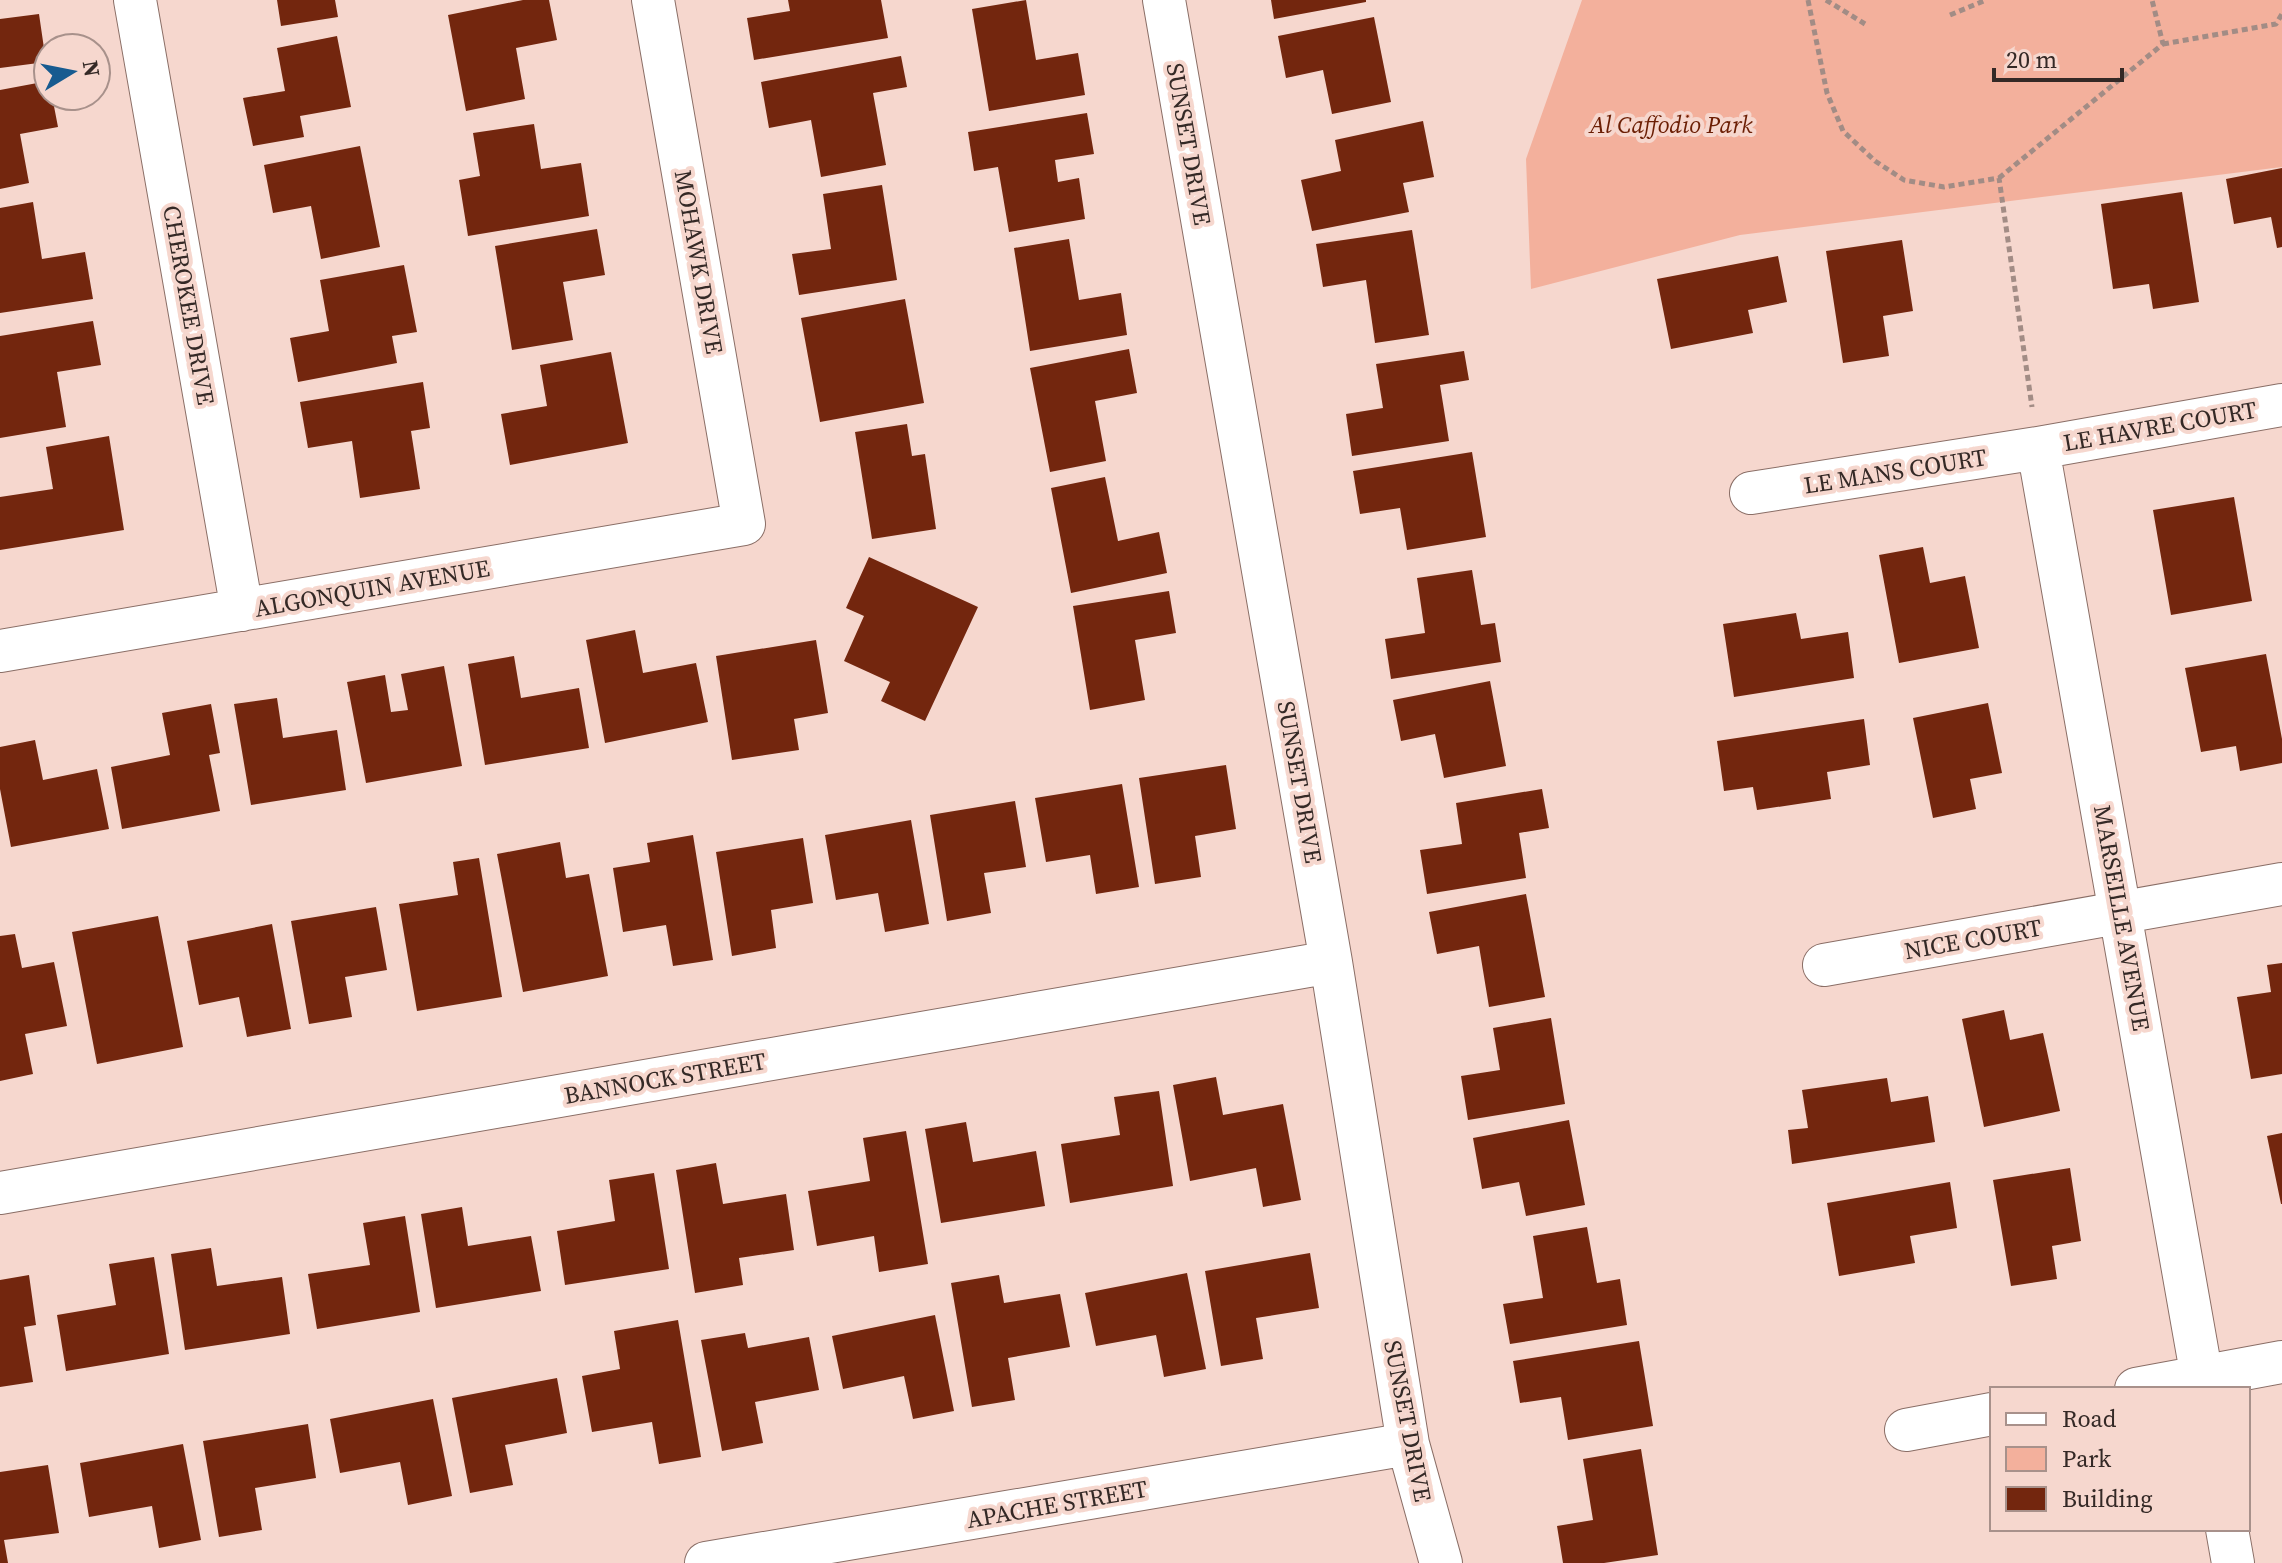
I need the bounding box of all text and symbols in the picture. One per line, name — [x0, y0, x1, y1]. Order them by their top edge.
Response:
north arrow — [32, 32, 112, 112]
scale bar — [1994, 32, 2122, 82]
text: 20 m — [2006, 43, 2057, 76]
text: N — [76, 58, 108, 79]
street label: SUNSET DRIVE — [1159, 60, 1219, 228]
park label: Al Caffodio Park — [1587, 108, 1753, 141]
street label: MOHAWK DRIVE — [667, 167, 731, 357]
street label: CHEROKEE DRIVE — [155, 203, 223, 407]
street label: LE HAVRE COURT — [2061, 393, 2260, 459]
street label: LE MANS COURT — [1801, 440, 1989, 502]
street label: ALGONQUIN AVENUE — [252, 551, 492, 625]
street label: SUNSET DRIVE — [1270, 698, 1330, 866]
street label: MARSEILLE AVENUE — [2086, 803, 2158, 1033]
street label: NICE COURT — [1902, 911, 2045, 967]
street label: BANNOCK STREET — [561, 1044, 769, 1112]
street label: SUNSET DRIVE — [1376, 1337, 1440, 1505]
legend — [1990, 1387, 2250, 1531]
text: Road — [2062, 1402, 2117, 1435]
text: Park — [2062, 1442, 2112, 1475]
street label: APACHE STREET — [964, 1472, 1151, 1536]
text: Building — [2062, 1482, 2153, 1515]

